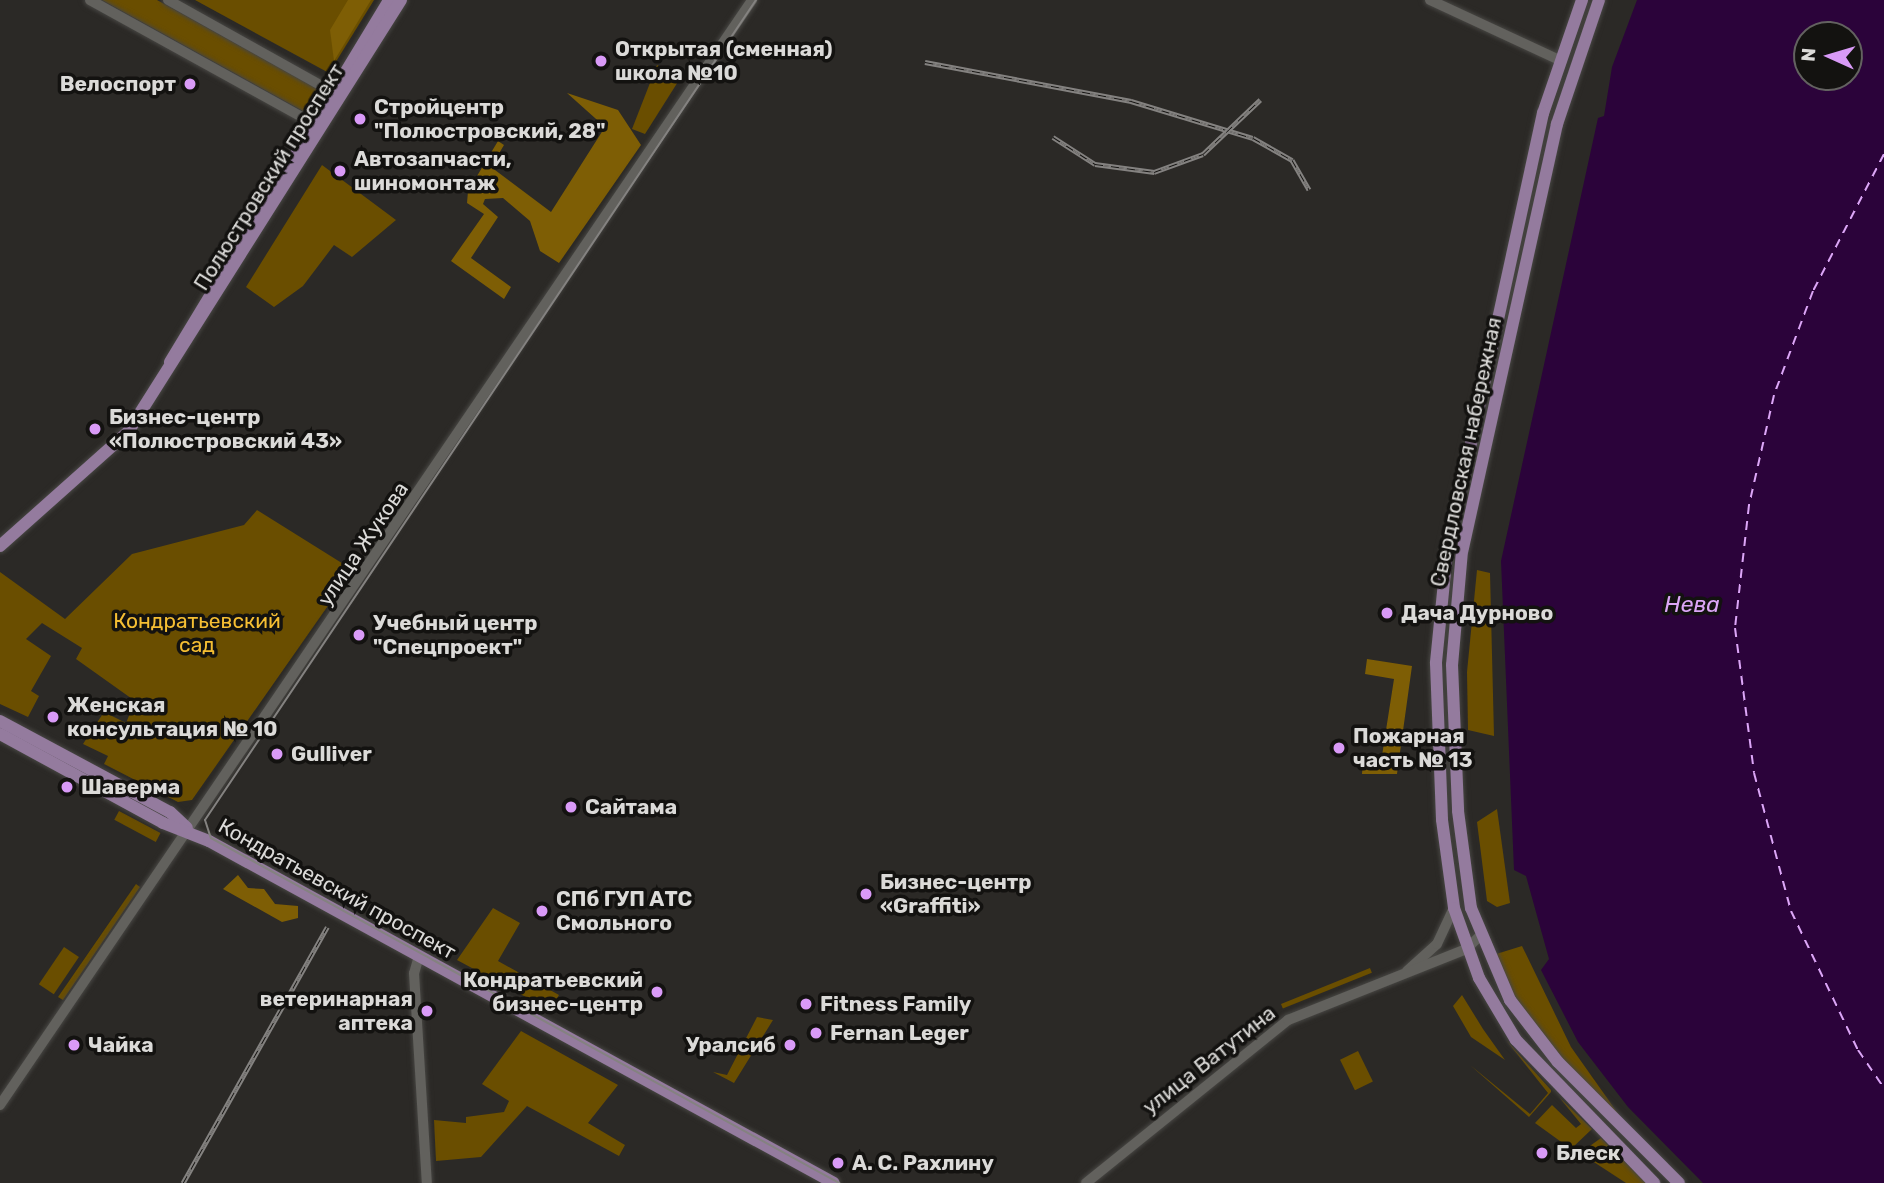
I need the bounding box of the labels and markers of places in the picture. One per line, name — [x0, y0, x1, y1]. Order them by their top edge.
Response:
place label: Открытая (сменная) школа №10 — [615, 36, 832, 86]
marker: Открытая (сменная) школа №10 — [593, 53, 609, 69]
place label: Велоспорт — [60, 71, 176, 97]
marker: Велоспорт — [182, 76, 198, 92]
place label: Стройцентр "Полюстровский, 28" — [374, 94, 606, 144]
marker: Стройцентр "Полюстровский, 28" — [352, 111, 368, 127]
place label: Автозапчасти, шиномонтаж — [354, 146, 512, 196]
marker: Автозапчасти, шиномонтаж — [332, 163, 348, 179]
place label: Бизнес-центр «Полюстровский 43» — [109, 404, 342, 454]
marker: Бизнес-центр «Полюстровский 43» — [87, 421, 103, 437]
place label: Дача Дурново — [1401, 600, 1553, 626]
marker: Дача Дурново — [1379, 605, 1395, 621]
place label: Учебный центр "Спецпроект" — [373, 610, 538, 660]
marker: Учебный центр "Спецпроект" — [351, 627, 367, 643]
place label: Женская консультация № 10 — [67, 692, 278, 742]
marker: Женская консультация № 10 — [45, 709, 61, 725]
place label: Пожарная часть № 13 — [1353, 723, 1473, 773]
marker: Пожарная часть № 13 — [1331, 740, 1347, 756]
place label: Gulliver — [291, 741, 372, 767]
marker: Gulliver — [269, 746, 285, 762]
place label: Шаверма — [81, 774, 180, 800]
marker: Шаверма — [59, 779, 75, 795]
place label: Сайтама — [585, 794, 677, 820]
marker: Сайтама — [563, 799, 579, 815]
place label: Бизнес-центр «Graffiti» — [880, 869, 1032, 919]
place label: СПб ГУП АТС Смольного — [556, 886, 692, 936]
marker: Бизнес-центр «Graffiti» — [858, 886, 874, 902]
marker: СПб ГУП АТС Смольного — [534, 903, 550, 919]
place label: Кондратьевский бизнес-центр — [463, 967, 643, 1017]
marker: Кондратьевский бизнес-центр — [649, 984, 665, 1000]
place label: ветеринарная аптека — [260, 986, 413, 1036]
place label: Fitness Family — [820, 991, 971, 1017]
marker: Fitness Family — [798, 996, 814, 1012]
marker: ветеринарная аптека — [419, 1003, 435, 1019]
place label: Fernan Leger — [830, 1020, 969, 1046]
marker: Fernan Leger — [808, 1025, 824, 1041]
place label: Чайка — [88, 1032, 154, 1058]
place label: Уралсиб — [686, 1032, 776, 1058]
marker: Чайка — [66, 1037, 82, 1053]
marker: Уралсиб — [782, 1037, 798, 1053]
place label: Блеск — [1556, 1140, 1621, 1166]
marker: Блеск — [1534, 1145, 1550, 1161]
place label: А. С. Рахлину — [852, 1150, 994, 1176]
marker: А. С. Рахлину — [830, 1155, 846, 1171]

